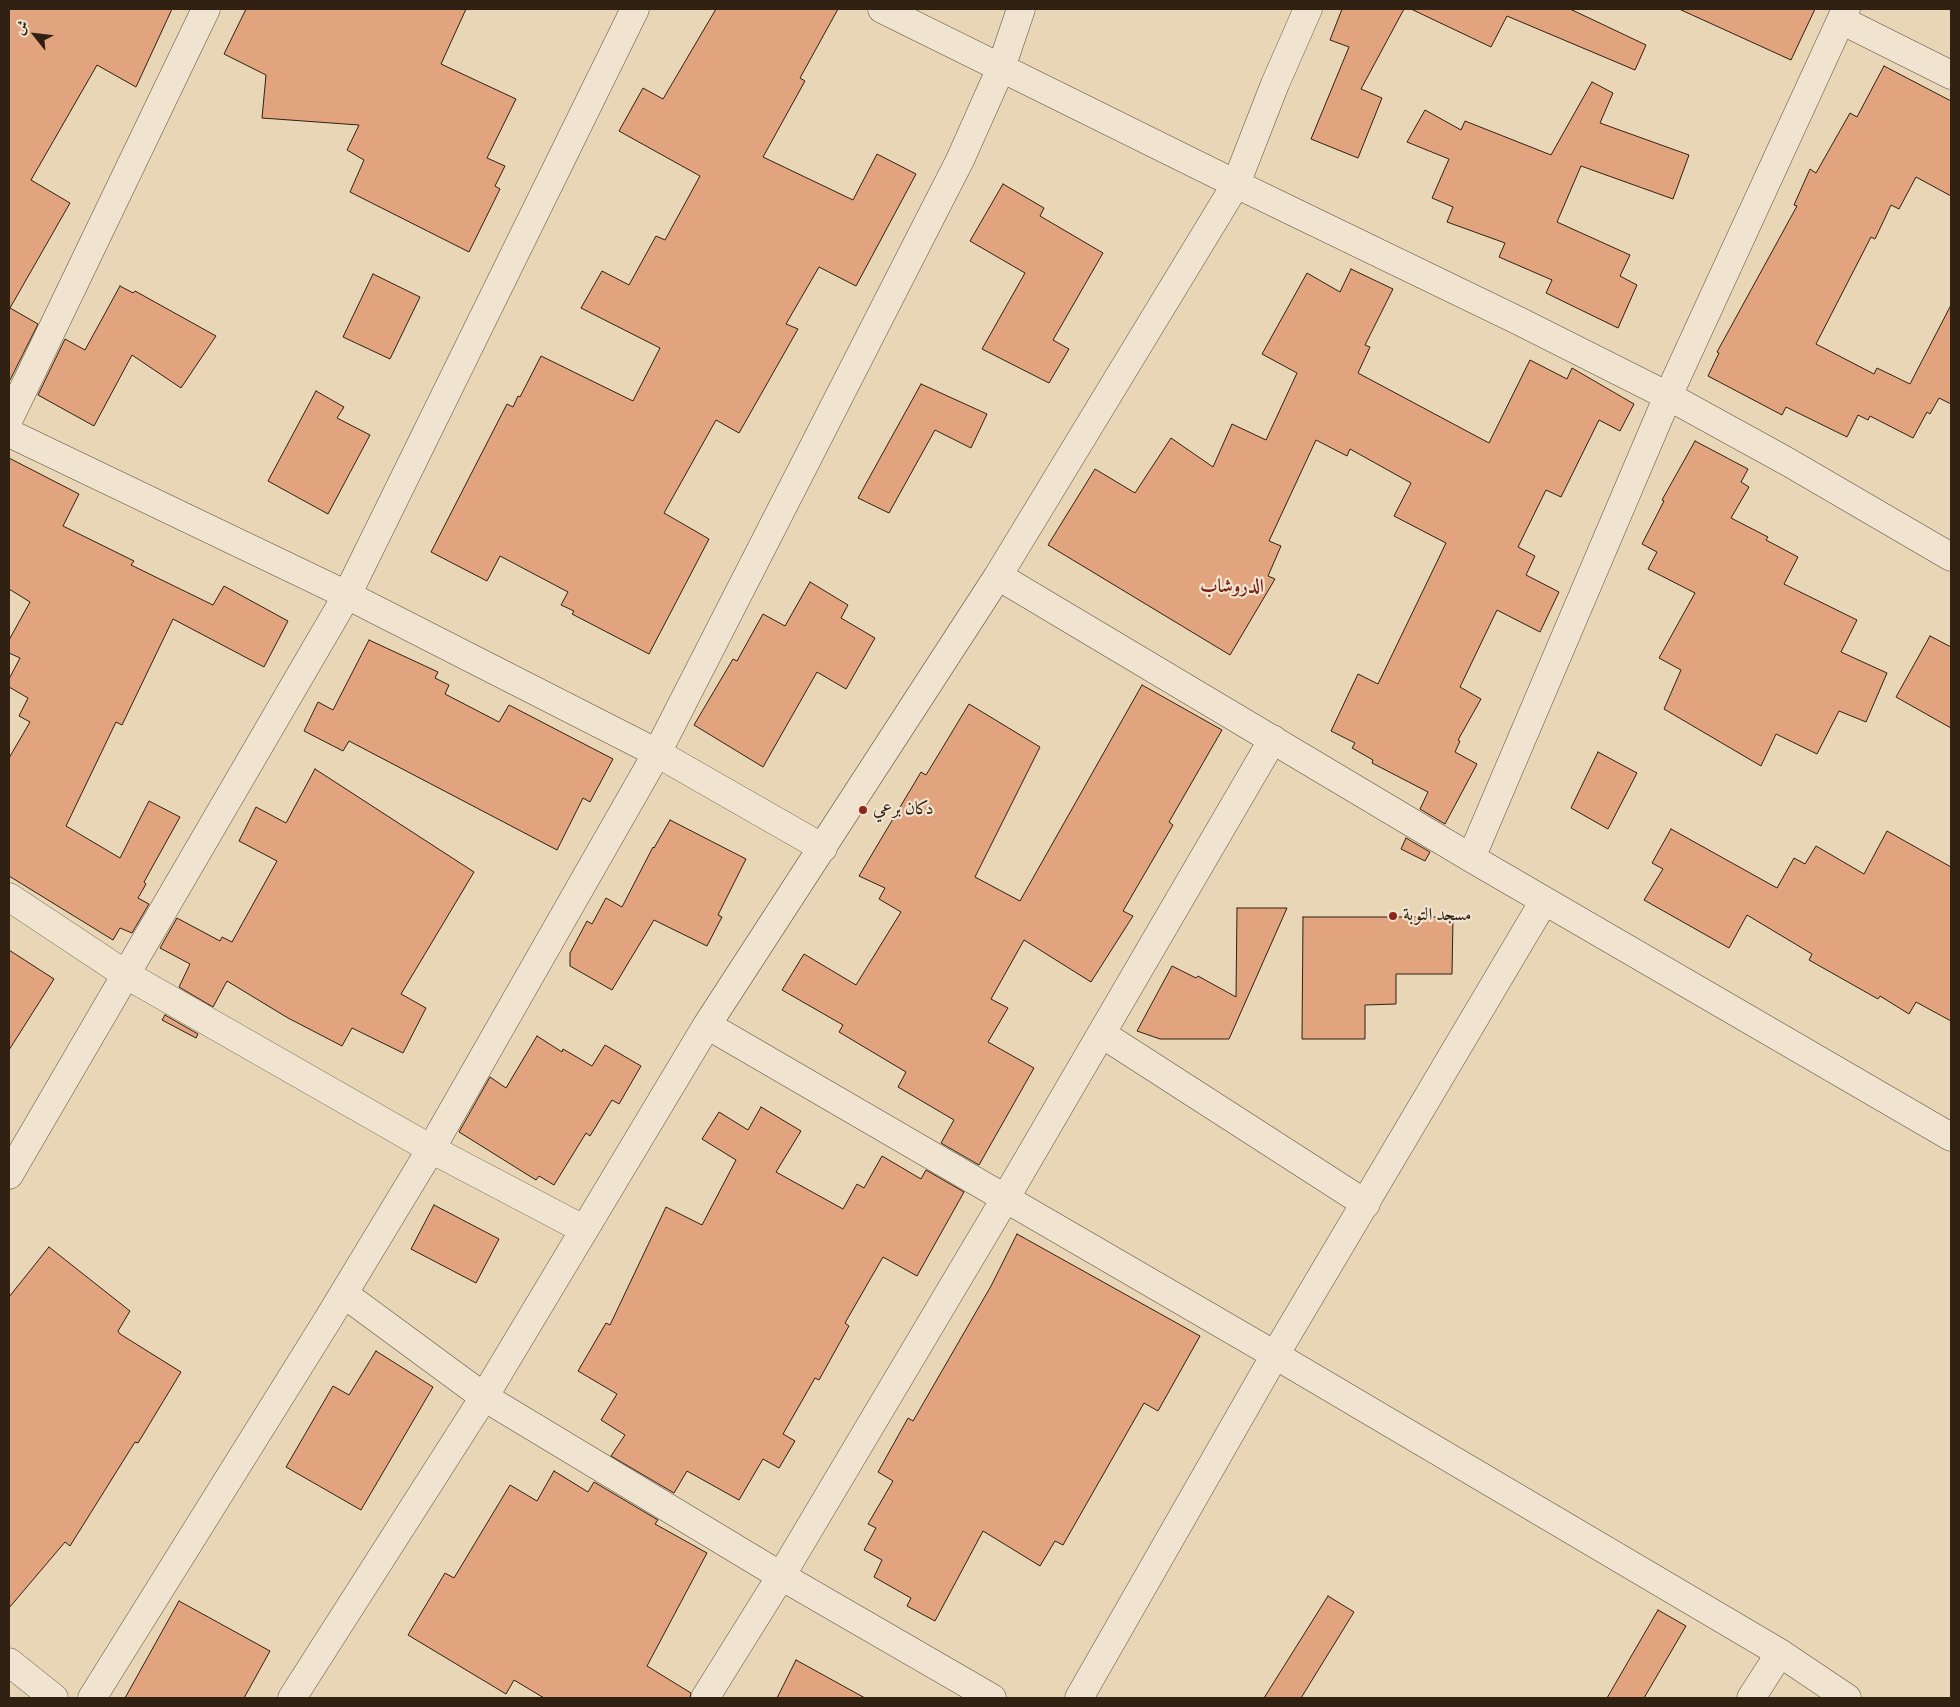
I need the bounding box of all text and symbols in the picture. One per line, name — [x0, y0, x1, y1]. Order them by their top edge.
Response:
north arrow — [10, 10, 60, 60]
text: ش — [11, 17, 32, 38]
district label: الدروشاب — [1200, 576, 1264, 598]
place label: دكان برعي — [873, 799, 934, 821]
marker: دكان برعي — [857, 804, 869, 816]
place label: مسجد التوبة — [1403, 905, 1472, 927]
marker: مسجد التوبة — [1387, 910, 1399, 922]

